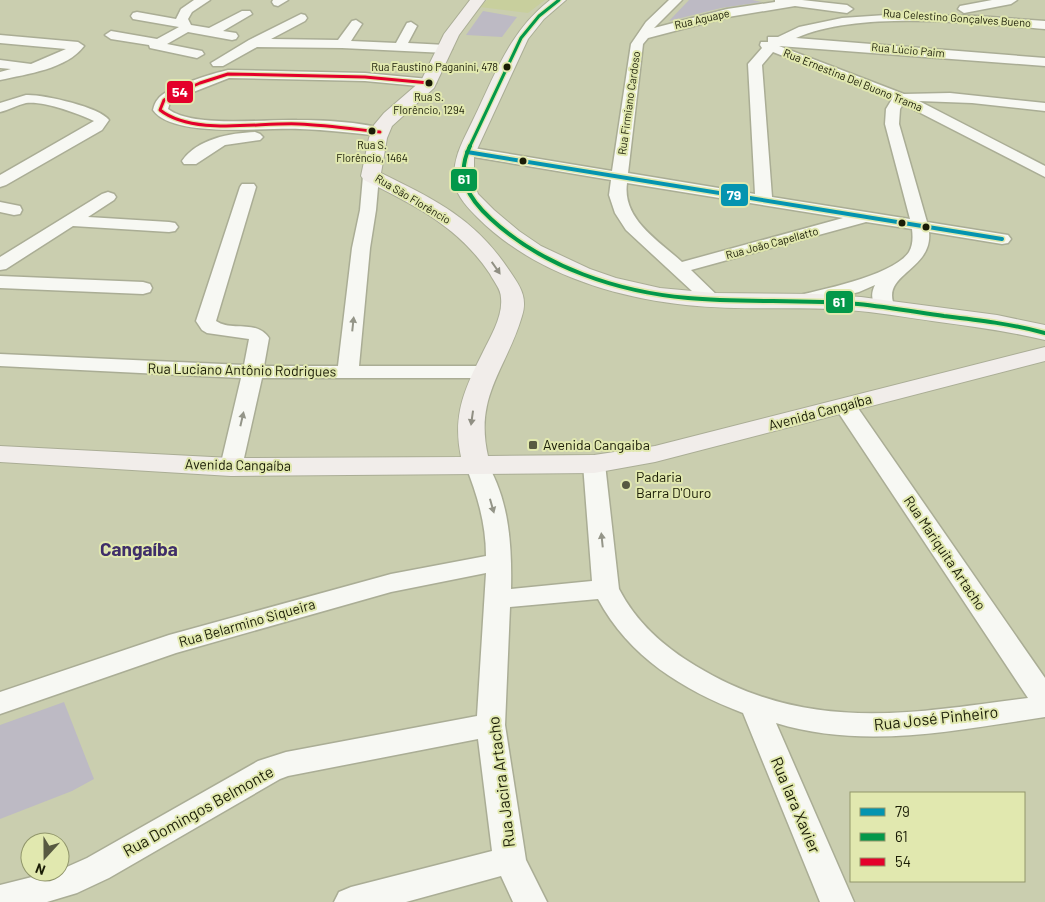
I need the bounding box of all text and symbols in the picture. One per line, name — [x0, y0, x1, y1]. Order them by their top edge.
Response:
street label: Rua Aguape — [673, 6, 731, 31]
street label: Rua Celestino Gonçalves Bueno — [883, 6, 1032, 29]
street label: Rua Lúcio Paim — [871, 40, 945, 59]
street label: Rua Ernestina Del Buono Trama — [782, 46, 925, 113]
street label: Rua Firmiano Cardoso — [615, 50, 642, 156]
place label: Rua Faustino Paganini, 478 — [371, 60, 498, 73]
marker: Rua Faustino Paganini, 478 — [502, 62, 512, 72]
marker: Rua S. Florêncio, 1294 — [424, 78, 434, 88]
line badge: 54 — [166, 80, 194, 104]
text: 54 — [172, 83, 188, 100]
place label: Rua S. Florêncio, 1294 — [393, 90, 465, 116]
marker: Rua S. Florêncio, 1464 — [367, 126, 377, 136]
place label: Rua S. Florêncio, 1464 — [336, 138, 408, 164]
unlabelled marker — [518, 156, 528, 166]
line badge: 61 — [450, 168, 478, 192]
text: 61 — [458, 170, 470, 187]
street label: Rua São Florêncio — [373, 171, 453, 226]
line badge: 79 — [720, 183, 749, 207]
text: 79 — [727, 186, 741, 203]
unlabelled marker — [897, 218, 907, 228]
unlabelled marker — [921, 222, 931, 232]
street label: Rua João Capellatto — [724, 224, 819, 261]
one-way arrow — [491, 261, 501, 274]
line badge: 61 — [825, 290, 854, 314]
text: 61 — [833, 293, 845, 310]
one-way arrow — [349, 316, 357, 332]
street label: Rua Luciano Antônio Rodrigues — [147, 359, 337, 380]
street label: Avenida Cangaíba — [766, 390, 873, 433]
one-way arrow — [467, 410, 475, 426]
one-way arrow — [238, 412, 246, 427]
place label: Avenida Cangaiba — [543, 436, 650, 453]
marker: Avenida Cangaiba — [527, 439, 539, 451]
street label: Avenida Cangaíba — [185, 455, 291, 474]
place label: Padaria Barra D'Ouro — [636, 468, 711, 501]
marker: Padaria Barra D'Ouro — [620, 479, 632, 491]
street label: Rua Mariquita Artacho — [901, 492, 990, 613]
one-way arrow — [488, 498, 496, 513]
one-way arrow — [598, 532, 606, 548]
district label: Cangaíba — [100, 537, 178, 560]
street label: Rua Belarmino Siqueira — [177, 595, 317, 650]
street label: Rua José Pinheiro — [873, 702, 999, 733]
street label: Rua Jacira Artacho — [483, 715, 518, 849]
street label: Rua Iara Xavier — [768, 754, 825, 856]
street label: Rua Domingos Belmonte — [119, 761, 276, 860]
legend — [850, 792, 1025, 882]
text: 79 — [895, 802, 910, 820]
text: 61 — [895, 827, 908, 845]
north arrow — [20, 832, 70, 882]
text: 54 — [895, 852, 911, 870]
text: N — [33, 860, 48, 879]

